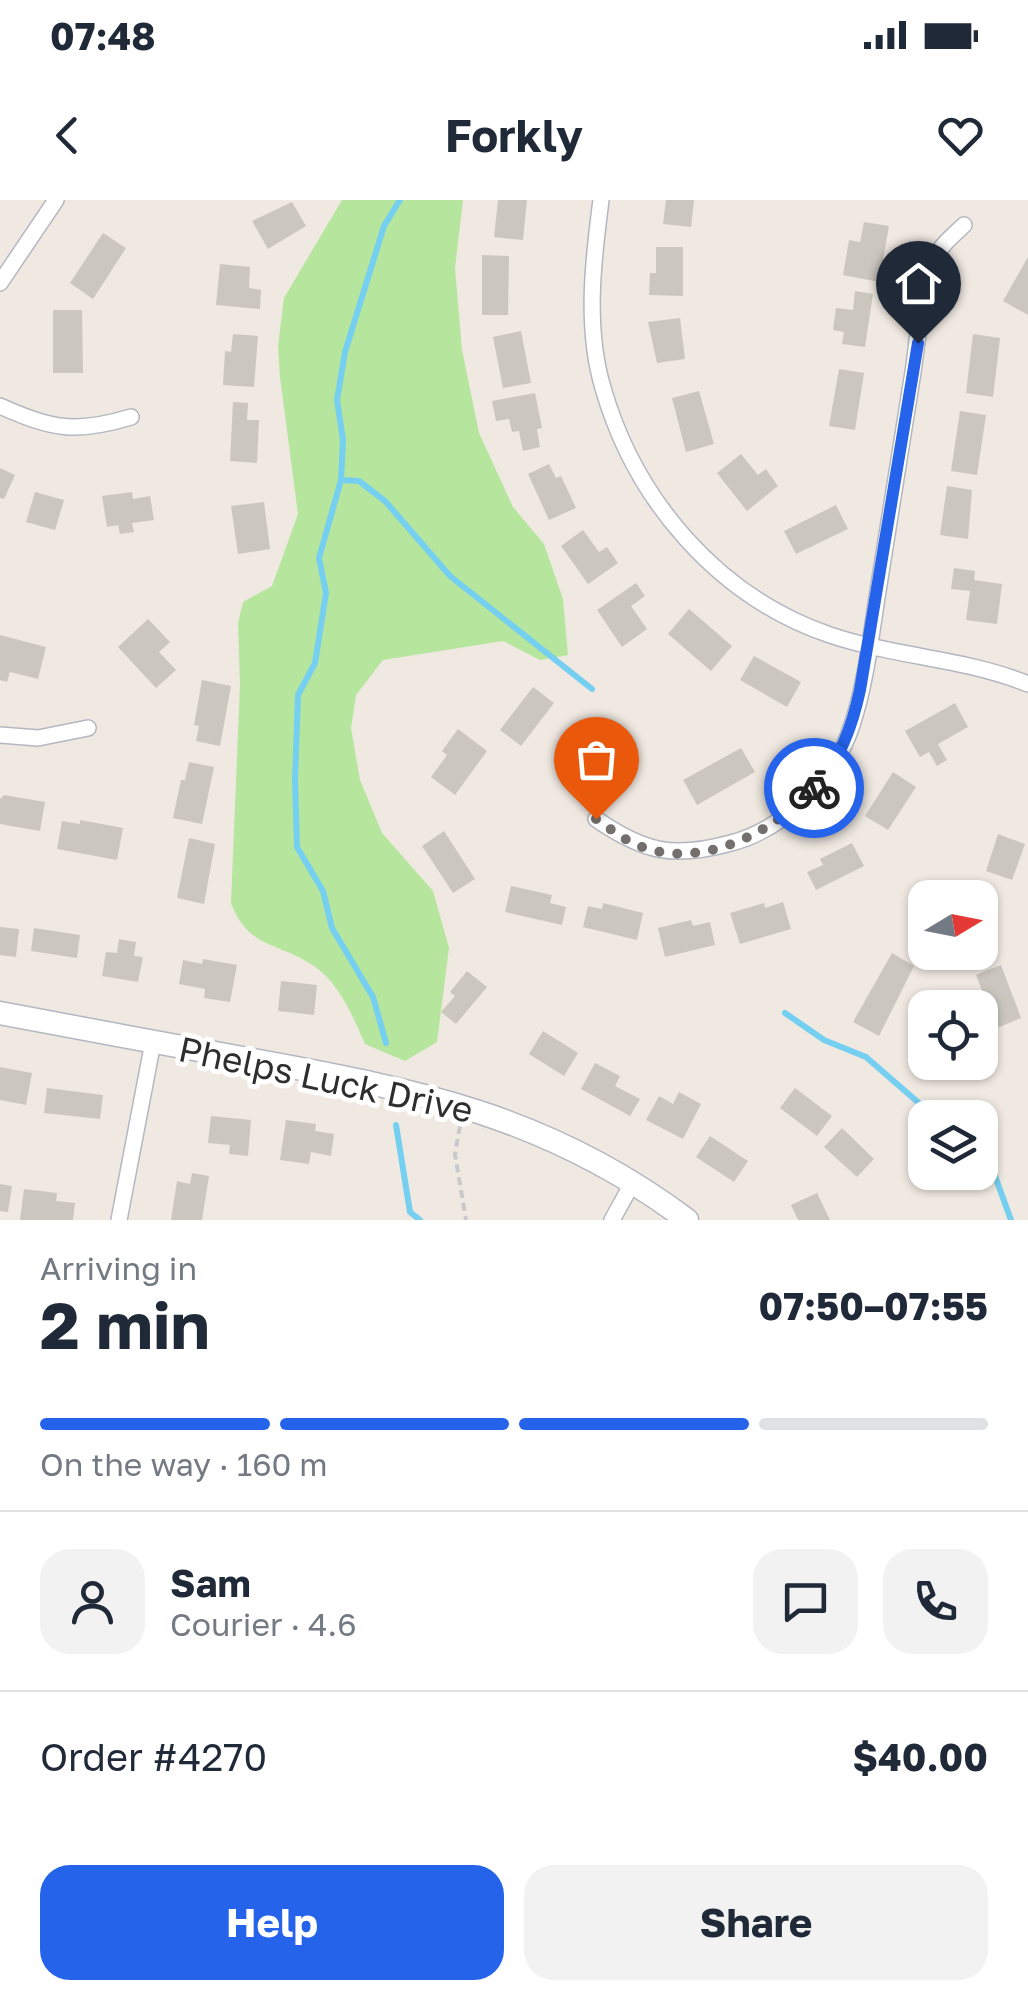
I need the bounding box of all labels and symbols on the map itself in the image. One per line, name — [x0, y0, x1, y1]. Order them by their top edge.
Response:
pin — [876, 241, 961, 344]
pin — [554, 717, 639, 820]
courier — [764, 738, 864, 838]
north arrow — [908, 880, 998, 970]
street label: Phelps Luck Drive — [175, 1027, 477, 1131]

